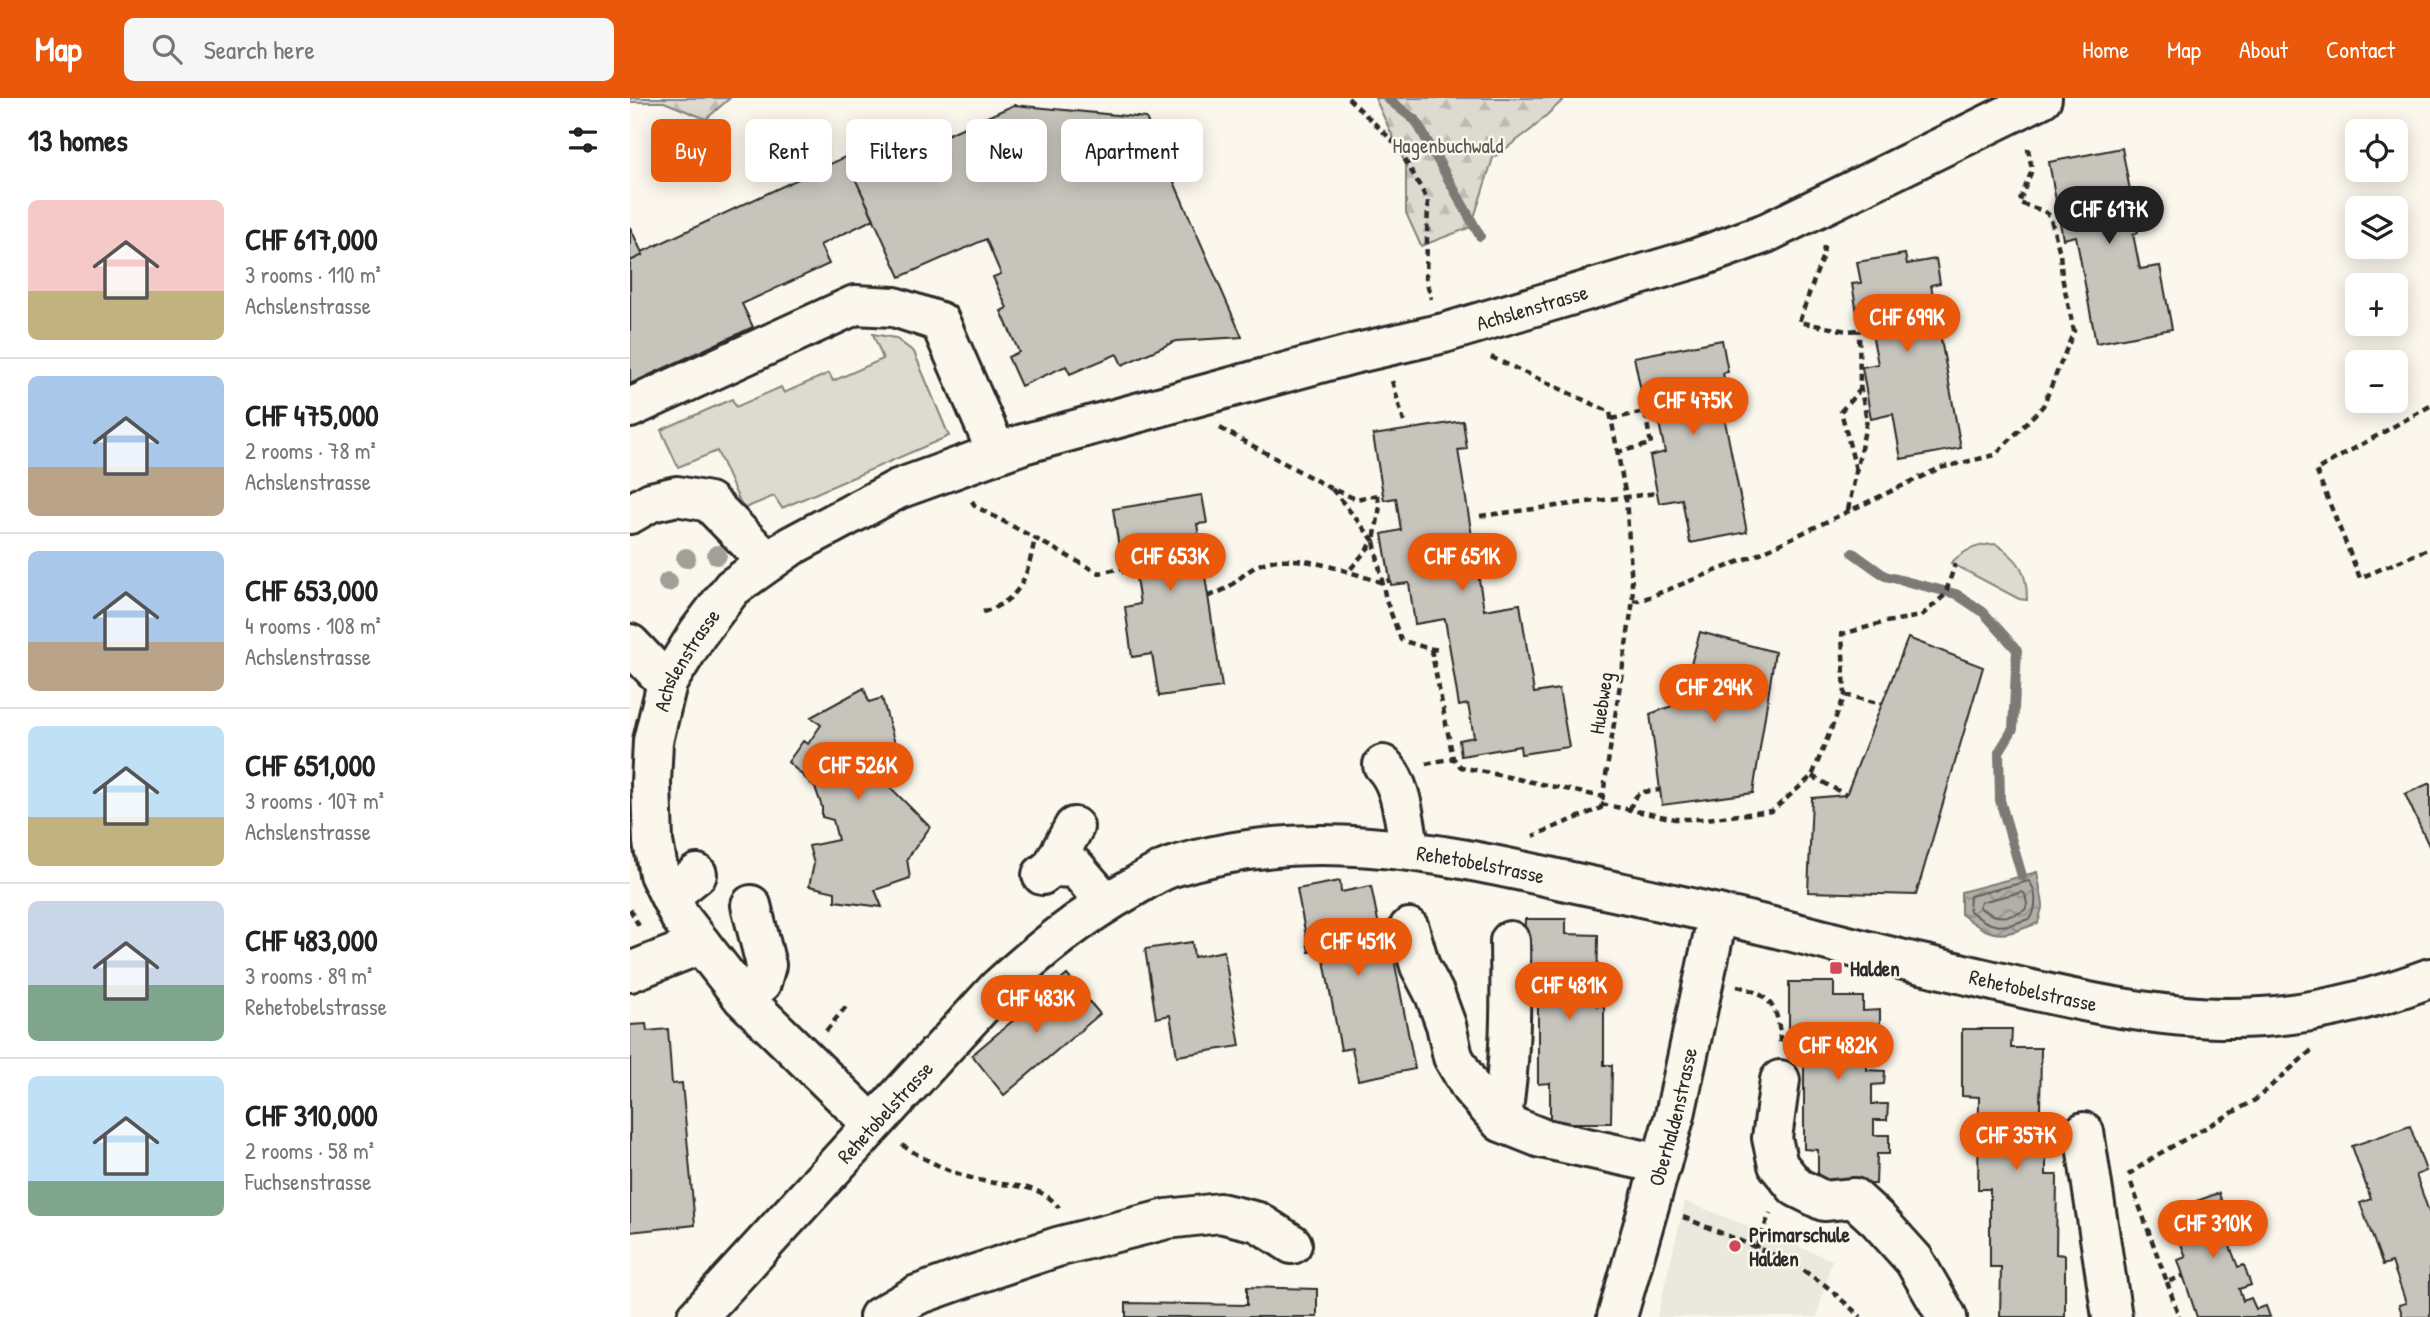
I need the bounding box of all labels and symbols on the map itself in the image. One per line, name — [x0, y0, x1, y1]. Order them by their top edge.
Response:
park label: Hagenbuchwald — [1392, 131, 1504, 160]
pin: CHF 617K — [2037, 186, 2181, 246]
street label: Achslenstrasse — [1473, 277, 1591, 337]
pin: CHF 699K — [1835, 294, 1979, 354]
pin: CHF 475K — [1621, 378, 1765, 437]
pin: CHF 653K — [1098, 533, 1242, 593]
pin: CHF 651K — [1390, 533, 1534, 593]
street label: Achslenstrasse — [646, 602, 726, 714]
pin: CHF 294K — [1642, 664, 1786, 724]
street label: Huebweg — [1582, 670, 1620, 736]
pin: CHF 526K — [786, 742, 930, 802]
street label: Rehetobelstrasse — [1415, 838, 1547, 890]
pin: CHF 451K — [1286, 918, 1430, 978]
place label: Halden — [1850, 954, 1900, 983]
marker: Halden — [1828, 960, 1844, 976]
street label: Rehetobelstrasse — [1967, 961, 2099, 1018]
pin: CHF 481K — [1497, 962, 1641, 1022]
pin: CHF 483K — [964, 976, 1108, 1035]
pin: CHF 482K — [1766, 1023, 1910, 1082]
street label: Oberhaldenstrasse — [1641, 1045, 1704, 1189]
street label: Rehetobelstrasse — [830, 1054, 939, 1169]
pin: CHF 357K — [1944, 1112, 2088, 1172]
pin: CHF 310K — [2141, 1200, 2285, 1260]
place label: Primarschule Halden — [1749, 1220, 1851, 1273]
marker: Primarschule Halden — [1727, 1238, 1743, 1254]

